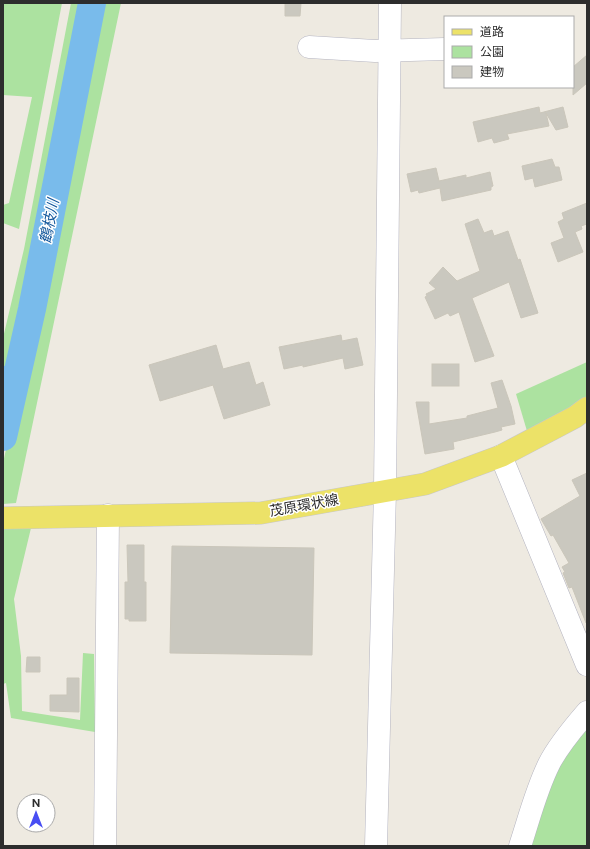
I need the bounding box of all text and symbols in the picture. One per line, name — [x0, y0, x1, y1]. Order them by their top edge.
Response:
legend — [444, 16, 574, 88]
text: 道路 — [480, 25, 504, 39]
text: 公園 — [480, 45, 504, 59]
text: 建物 — [480, 65, 504, 79]
water label: 鶴枝川 — [36, 195, 62, 245]
street label: 茂原環状線 — [268, 491, 340, 519]
north arrow — [16, 793, 56, 833]
text: N — [32, 797, 40, 809]

